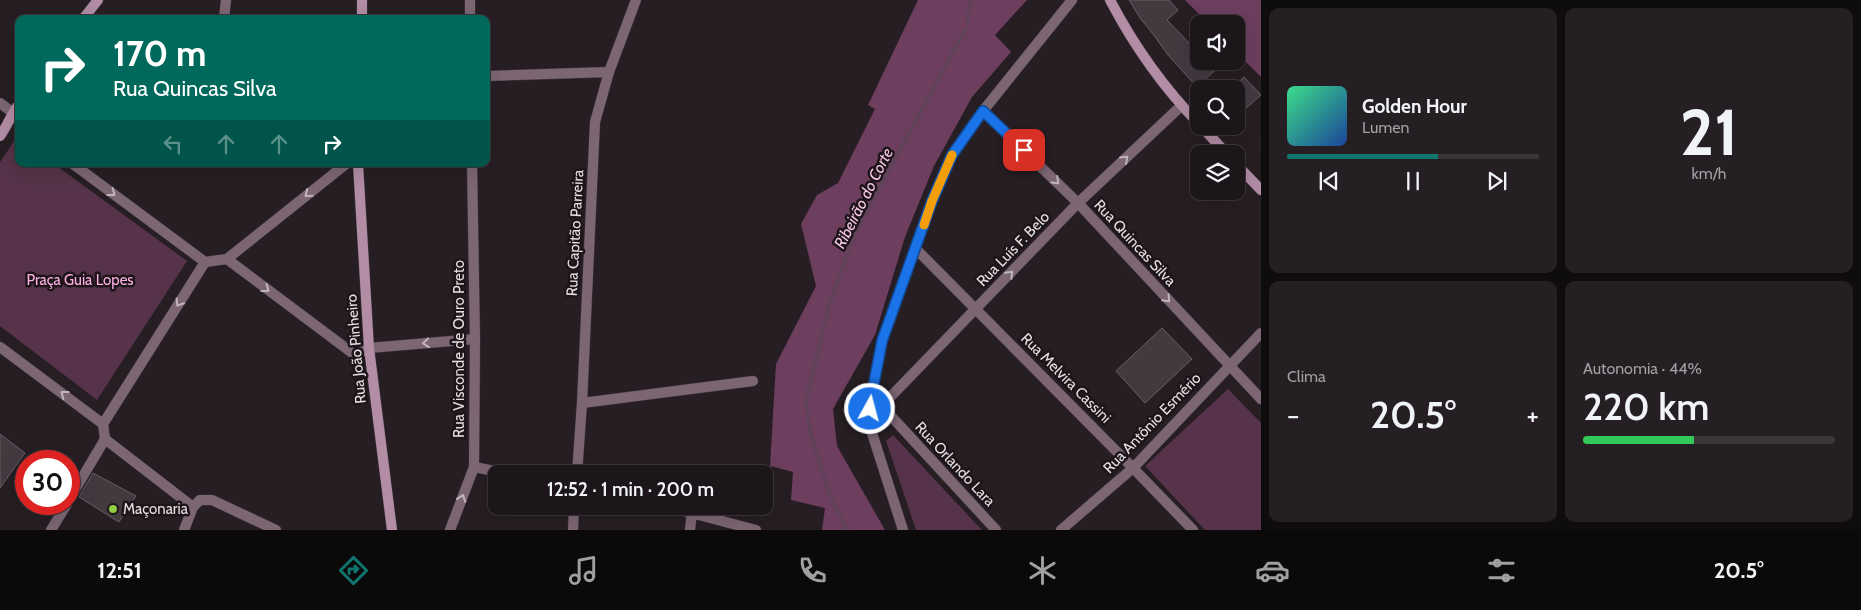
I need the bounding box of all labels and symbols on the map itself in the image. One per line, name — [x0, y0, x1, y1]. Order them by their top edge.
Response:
pin — [1003, 129, 1045, 171]
water label: Ribeirão do Corte — [830, 145, 897, 252]
one-way arrow — [1119, 156, 1128, 165]
street label: Rua Capitão Parreira — [563, 168, 587, 297]
one-way arrow — [1050, 175, 1059, 184]
one-way arrow — [106, 187, 116, 196]
one-way arrow — [305, 189, 314, 198]
street label: Rua Quincas Silva — [1090, 196, 1180, 291]
street label: Rua Luís F. Belo — [973, 208, 1053, 290]
street label: Rua Visconde de Ouro Preto — [450, 260, 468, 438]
park label: Praça Guia Lopes — [26, 271, 134, 289]
one-way arrow — [1004, 271, 1013, 280]
one-way arrow — [260, 283, 269, 291]
street label: Rua João Pinheiro — [342, 294, 370, 404]
one-way arrow — [1161, 294, 1170, 303]
one-way arrow — [176, 298, 186, 307]
street label: Rua Melvira Cassini — [1017, 329, 1115, 427]
one-way arrow — [422, 338, 430, 349]
street label: Rua Antônio Esmério — [1099, 369, 1205, 477]
position arrow — [843, 382, 895, 434]
one-way arrow — [61, 392, 70, 400]
street label: Rua Orlando Lara — [911, 418, 999, 511]
speed limit sign: 30 — [15, 450, 80, 515]
one-way arrow — [456, 495, 466, 503]
place label: Maçonaria — [123, 500, 189, 518]
marker: Maçonaria — [107, 503, 119, 515]

